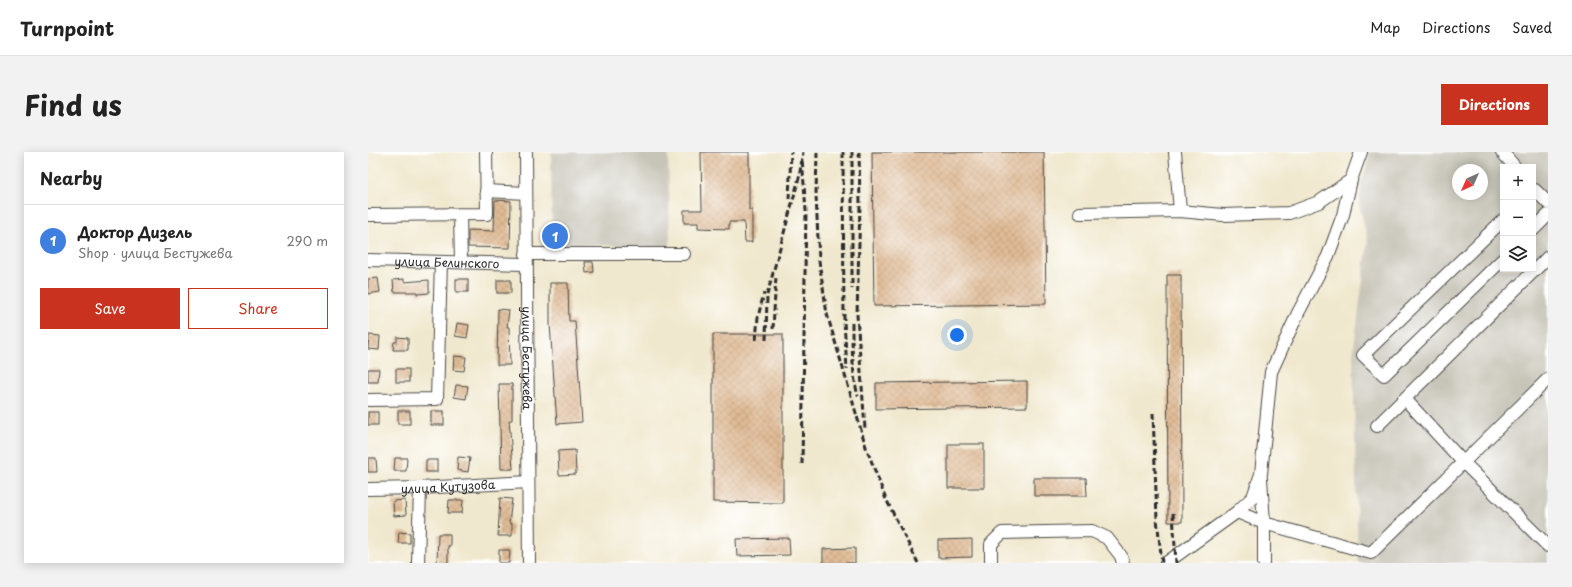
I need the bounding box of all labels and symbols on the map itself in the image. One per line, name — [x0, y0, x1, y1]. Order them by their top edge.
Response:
north arrow — [1452, 164, 1488, 200]
pin: 1 — [542, 221, 568, 251]
street label: улица Белинского — [394, 252, 500, 272]
street label: улица Бестужева — [518, 306, 537, 410]
your location — [947, 325, 967, 345]
street label: улица Кутузова — [401, 475, 496, 497]

